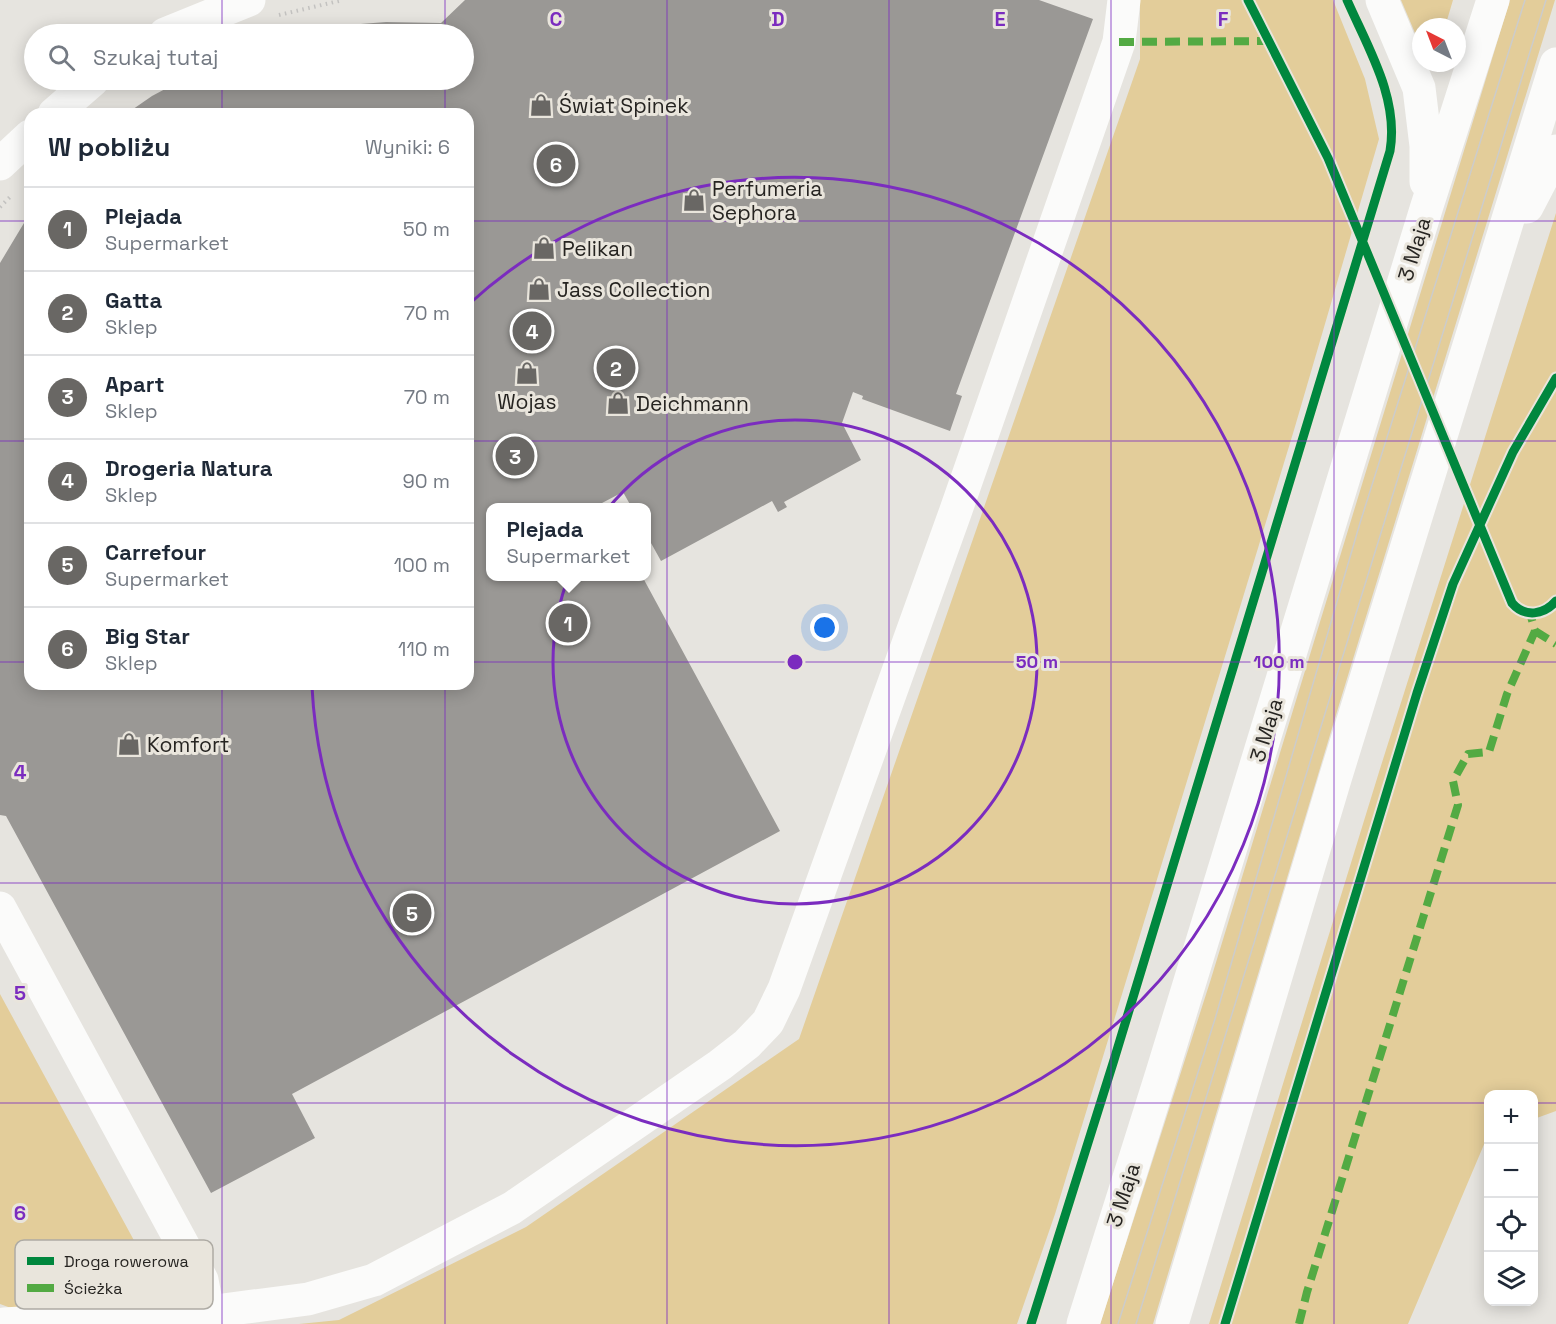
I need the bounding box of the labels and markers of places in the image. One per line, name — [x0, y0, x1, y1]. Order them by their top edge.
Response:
shop icon: Świat Spinek — [528, 92, 554, 118]
place label: Świat Spinek — [559, 92, 688, 119]
pin: 6 — [536, 142, 576, 186]
place label: Perfumeria Sephora — [712, 175, 822, 226]
shop icon: Perfumeria Sephora — [681, 187, 707, 213]
shop icon: Pelikan — [531, 235, 557, 261]
place label: Pelikan — [562, 235, 633, 262]
shop icon: Jass Collection — [526, 276, 552, 302]
place label: Jass Collection — [557, 276, 710, 303]
pin: 4 — [512, 308, 552, 354]
pin: 2 — [596, 346, 636, 391]
shop icon: Wojas — [514, 360, 540, 386]
place label: Wojas — [497, 388, 557, 415]
shop icon: Deichmann — [605, 390, 631, 416]
place label: Deichmann — [636, 390, 749, 417]
pin: 3 — [496, 434, 534, 478]
pin: 1 — [548, 600, 588, 646]
centre of rings — [785, 652, 805, 672]
shop icon: Komfort — [116, 731, 142, 757]
place label: Komfort — [147, 731, 229, 758]
pin: 5 — [392, 890, 432, 936]

